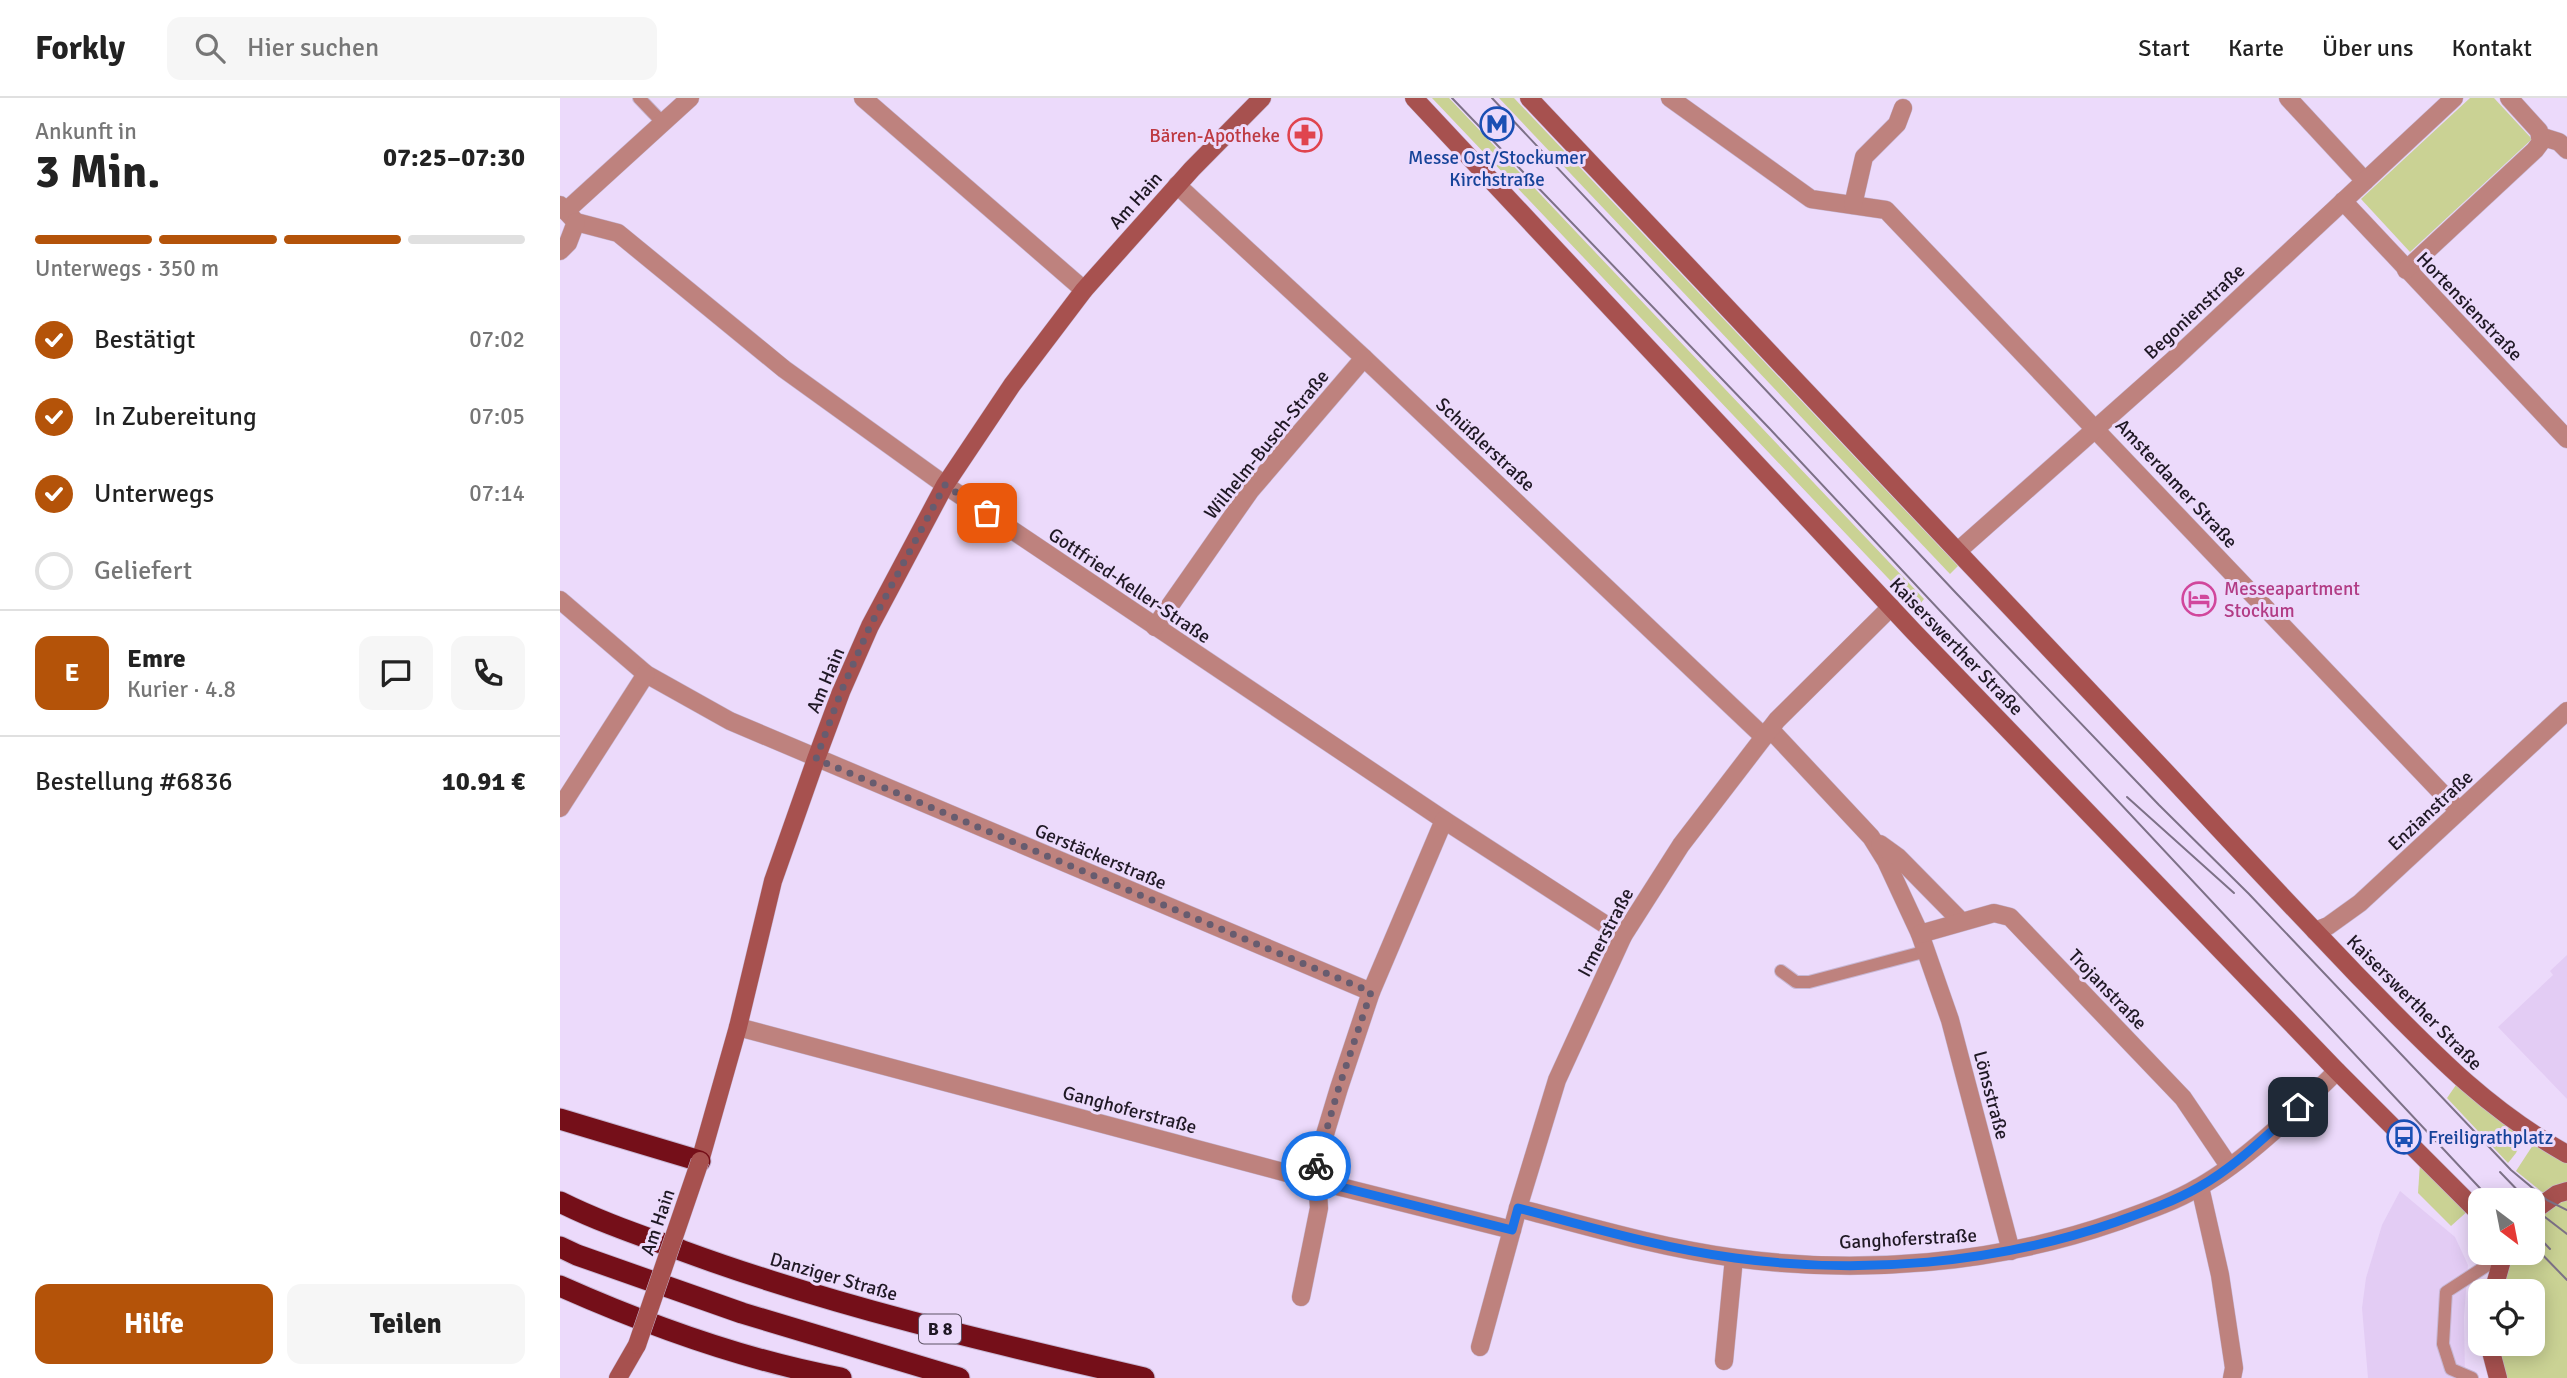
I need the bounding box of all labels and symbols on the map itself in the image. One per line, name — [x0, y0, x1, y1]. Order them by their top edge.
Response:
metro station icon: Messe Ost/Stockumer Kirchstraße — [1478, 105, 1516, 143]
pharmacy icon: Bären-Apotheke — [1286, 116, 1324, 154]
place label: Bären-Apotheke — [1149, 124, 1280, 148]
place label: Messe Ost/Stockumer Kirchstraße — [1408, 146, 1586, 192]
street label: Am Hain — [1104, 167, 1168, 234]
street label: Hortensienstraße — [2411, 247, 2527, 366]
street label: Begonienstraße — [2139, 259, 2250, 365]
street label: Wilhelm-Busch-Straße — [1199, 365, 1334, 524]
street label: Schüßlerstraße — [1431, 393, 1540, 497]
street label: Amsterdamer Straße — [2110, 414, 2243, 553]
pin — [957, 483, 1017, 543]
street label: Gottfried-Keller-Straße — [1044, 523, 1215, 649]
street label: Kaiserswerther Straße — [1884, 573, 2028, 721]
place label: Messeapartment Stockum — [2224, 577, 2360, 623]
hotel icon: Messeapartment Stockum — [2180, 580, 2218, 618]
street label: Am Hain — [801, 644, 850, 717]
street label: Enzianstraße — [2383, 765, 2478, 856]
street label: Gerstäckerstraße — [1031, 818, 1170, 895]
street label: Irmerstraße — [1572, 884, 1639, 981]
street label: Kaiserswerther Straße — [2341, 930, 2487, 1076]
street label: Trojanstraße — [2063, 944, 2152, 1035]
street label: Lönsstraße — [1968, 1048, 2014, 1142]
pin — [2268, 1077, 2328, 1137]
street label: Ganghoferstraße — [1060, 1081, 1199, 1139]
bus stop icon: Freiligrathplatz — [2385, 1118, 2423, 1156]
place label: Freiligrathplatz — [2428, 1126, 2553, 1150]
courier — [1281, 1131, 1351, 1201]
street label: Am Hain — [635, 1186, 681, 1259]
north arrow — [2468, 1188, 2544, 1265]
street label: Ganghoferstraße — [1839, 1223, 1978, 1255]
street label: Danziger Straße — [767, 1247, 900, 1307]
road number: B 8 — [919, 1314, 961, 1344]

